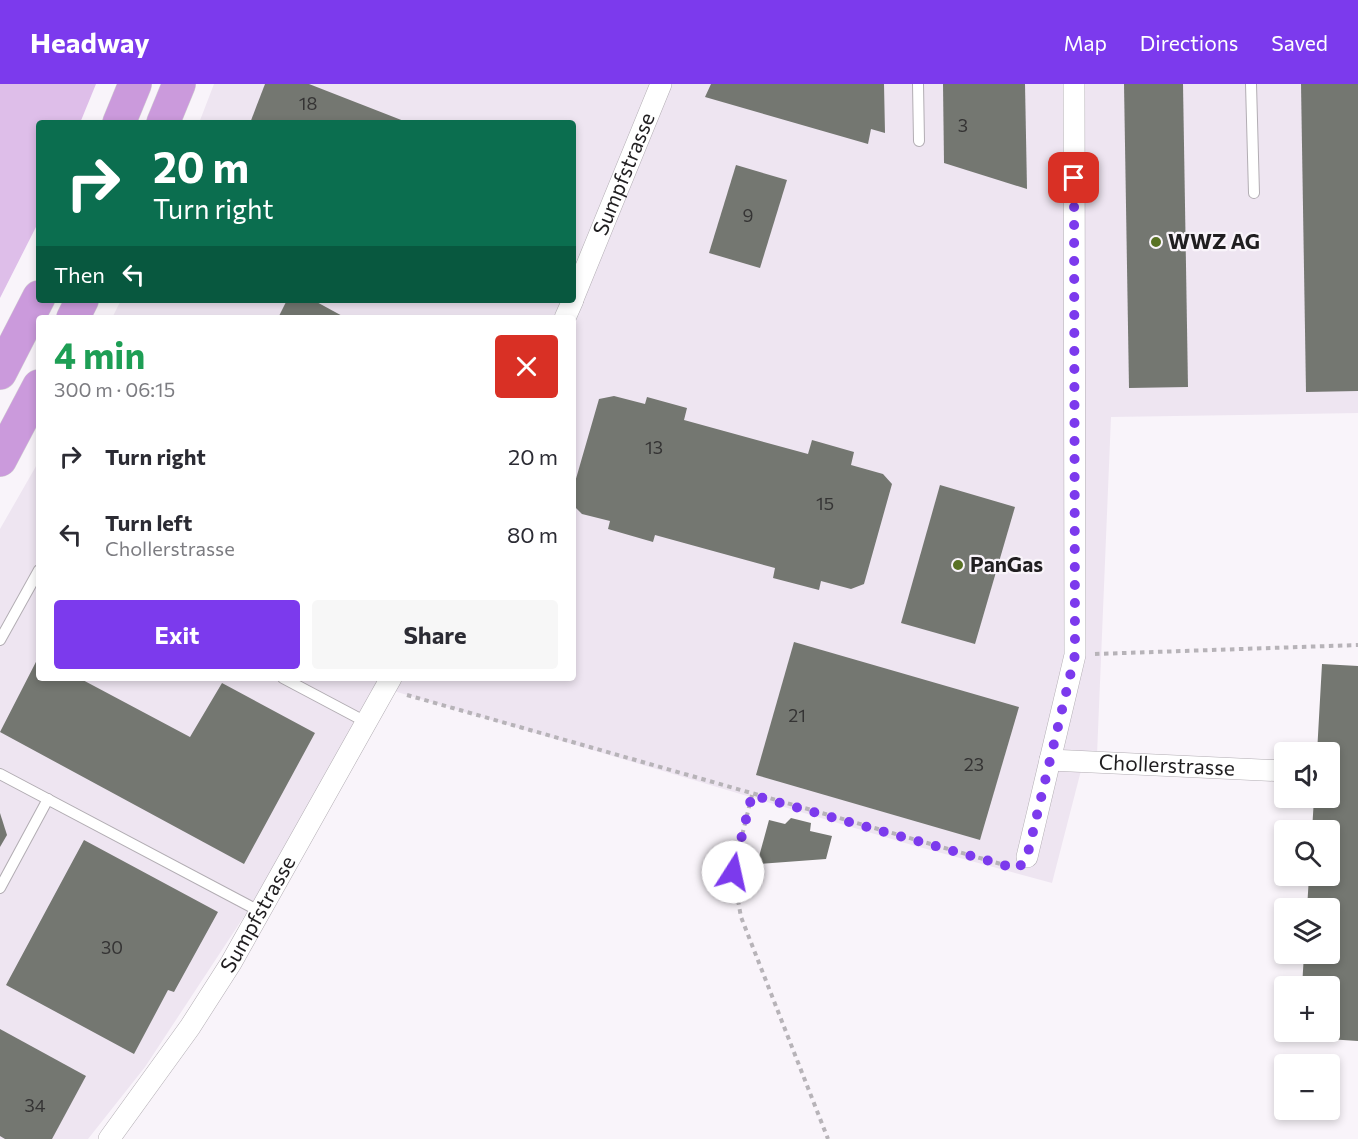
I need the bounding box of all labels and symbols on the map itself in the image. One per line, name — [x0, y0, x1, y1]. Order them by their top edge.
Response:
house number: 18 — [299, 92, 317, 114]
street label: Sumpfstrasse — [587, 109, 659, 238]
house number: 3 — [958, 114, 968, 136]
pin — [1048, 152, 1099, 203]
house number: 9 — [743, 204, 753, 226]
place label: WWZ AG — [1168, 228, 1260, 253]
marker: WWZ AG — [1149, 235, 1163, 249]
house number: 13 — [645, 436, 663, 458]
house number: 15 — [816, 492, 834, 514]
place label: PanGas — [970, 551, 1043, 576]
marker: PanGas — [951, 558, 965, 572]
house number: 21 — [788, 704, 806, 726]
street label: Chollerstrasse — [1098, 748, 1236, 780]
house number: 23 — [964, 753, 984, 775]
position arrow — [701, 840, 765, 904]
street label: Sumpfstrasse — [214, 851, 300, 977]
house number: 30 — [101, 936, 123, 958]
house number: 34 — [24, 1094, 46, 1116]

